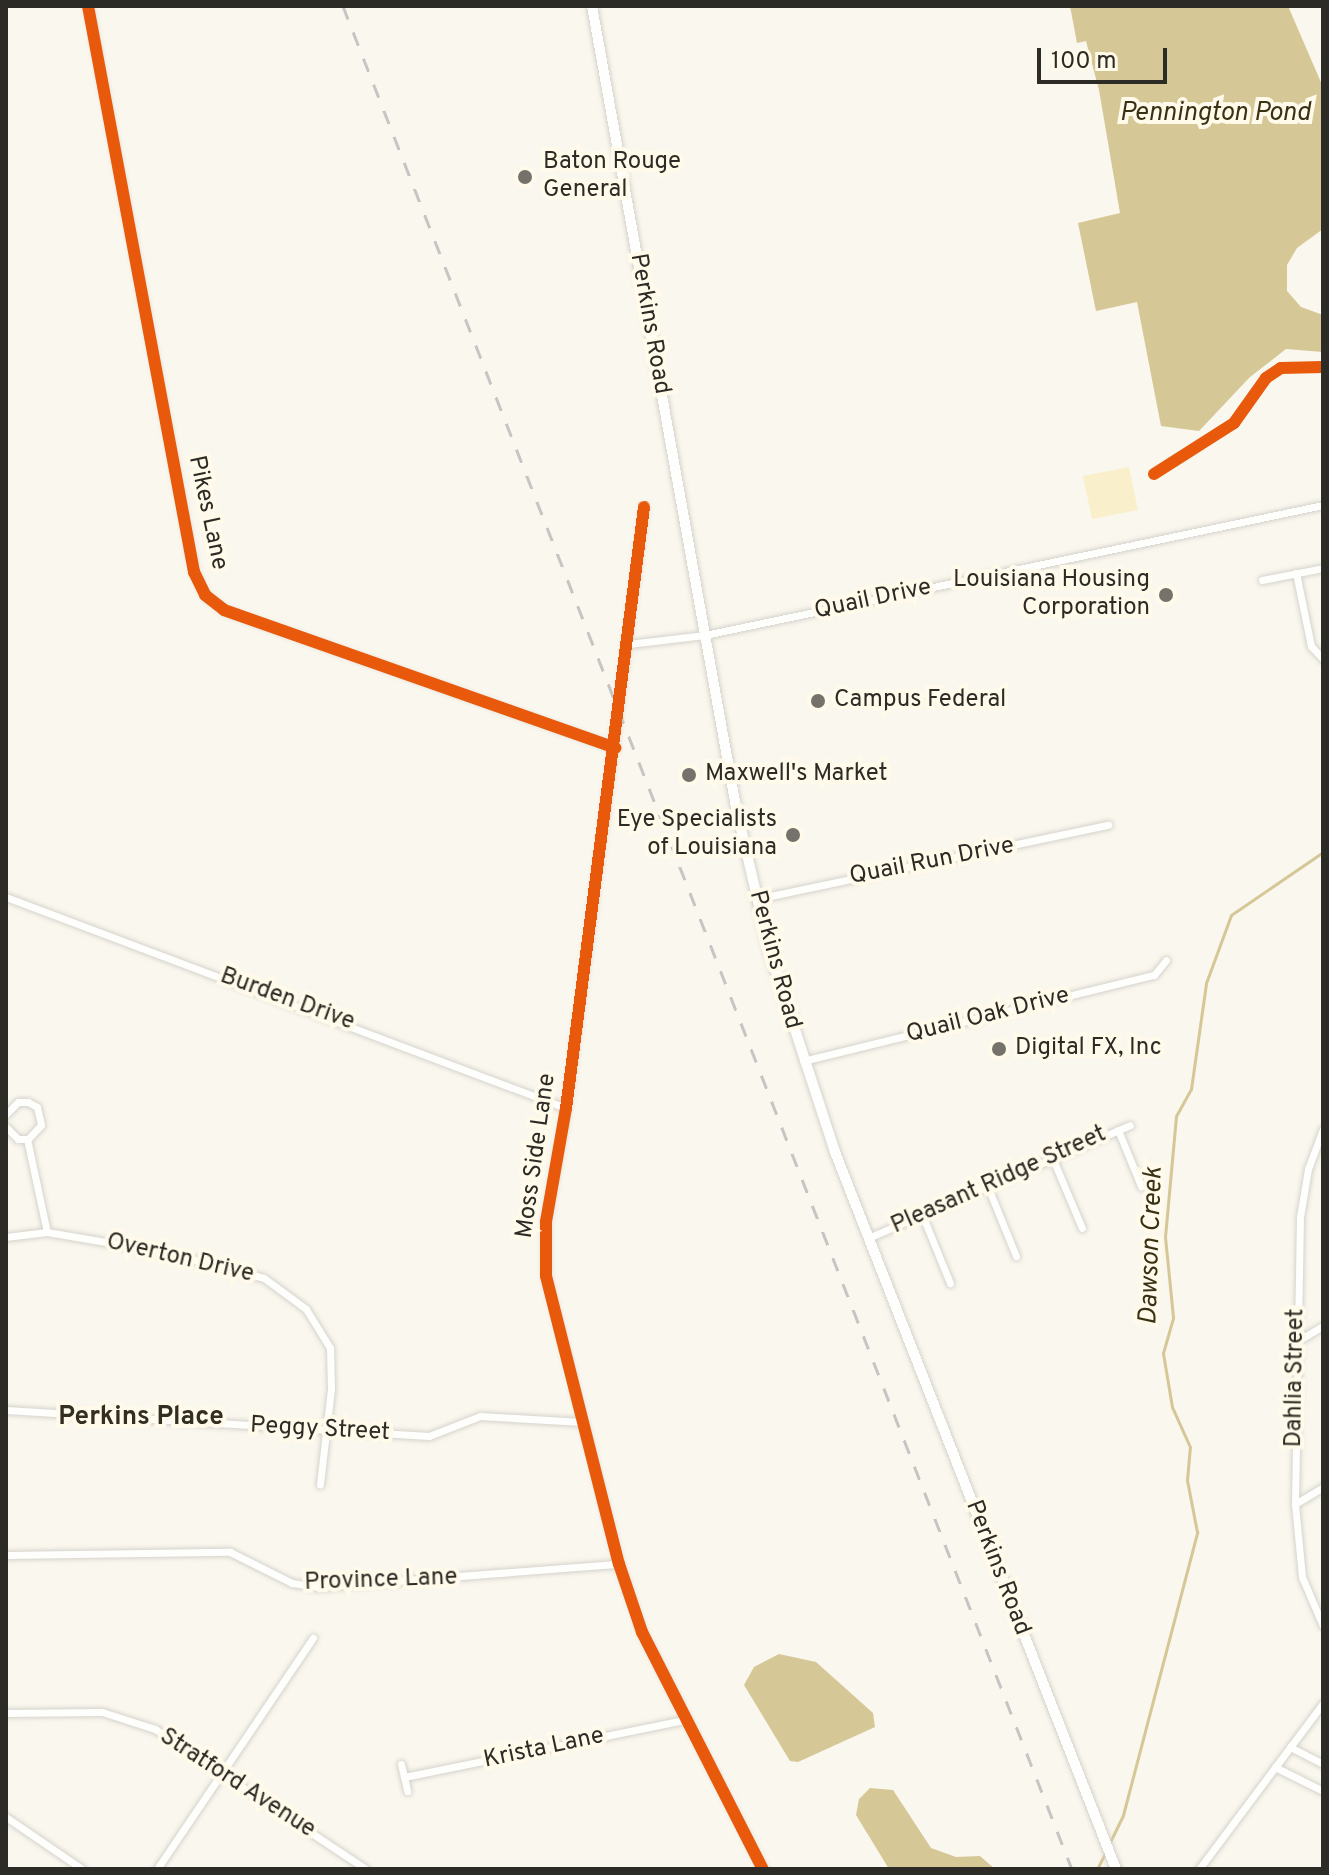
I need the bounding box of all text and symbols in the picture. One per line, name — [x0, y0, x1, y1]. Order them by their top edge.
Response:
scale bar — [1041, 32, 1171, 82]
text: 100 m — [1051, 47, 1117, 77]
water label: Pennington Pond — [1120, 98, 1310, 130]
place label: Baton Rouge General — [543, 149, 681, 205]
marker: Baton Rouge General — [514, 166, 536, 188]
street label: Perkins Road — [622, 251, 676, 397]
street label: Pikes Lane — [181, 453, 233, 573]
place label: Louisiana Housing Corporation — [953, 567, 1150, 623]
street label: Quail Drive — [812, 574, 934, 626]
marker: Louisiana Housing Corporation — [1157, 586, 1175, 604]
place label: Campus Federal — [834, 687, 1006, 715]
marker: Campus Federal — [809, 692, 827, 710]
place label: Maxwell's Market — [705, 761, 888, 789]
marker: Maxwell's Market — [680, 766, 698, 784]
place label: Eye Specialists of Louisiana — [617, 807, 777, 863]
marker: Eye Specialists of Louisiana — [784, 826, 802, 844]
street label: Quail Run Drive — [847, 832, 1017, 892]
street label: Perkins Road — [742, 888, 806, 1032]
street label: Burden Drive — [216, 962, 358, 1038]
street label: Quail Oak Drive — [904, 982, 1072, 1050]
place label: Digital FX, Inc — [1015, 1035, 1162, 1063]
marker: Digital FX, Inc — [990, 1040, 1008, 1058]
street label: Moss Side Lane — [511, 1072, 563, 1240]
street label: Pleasant Ridge Street — [887, 1121, 1111, 1241]
water label: Dawson Creek — [1134, 1166, 1170, 1326]
street label: Overton Drive — [103, 1228, 257, 1290]
street label: Dahlia Street — [1280, 1308, 1312, 1448]
district label: Perkins Place — [58, 1402, 224, 1434]
street label: Peggy Street — [249, 1412, 391, 1448]
street label: Perkins Road — [958, 1496, 1036, 1640]
street label: Province Lane — [304, 1564, 458, 1598]
street label: Krista Lane — [481, 1722, 607, 1776]
street label: Stratford Avenue — [153, 1723, 321, 1845]

